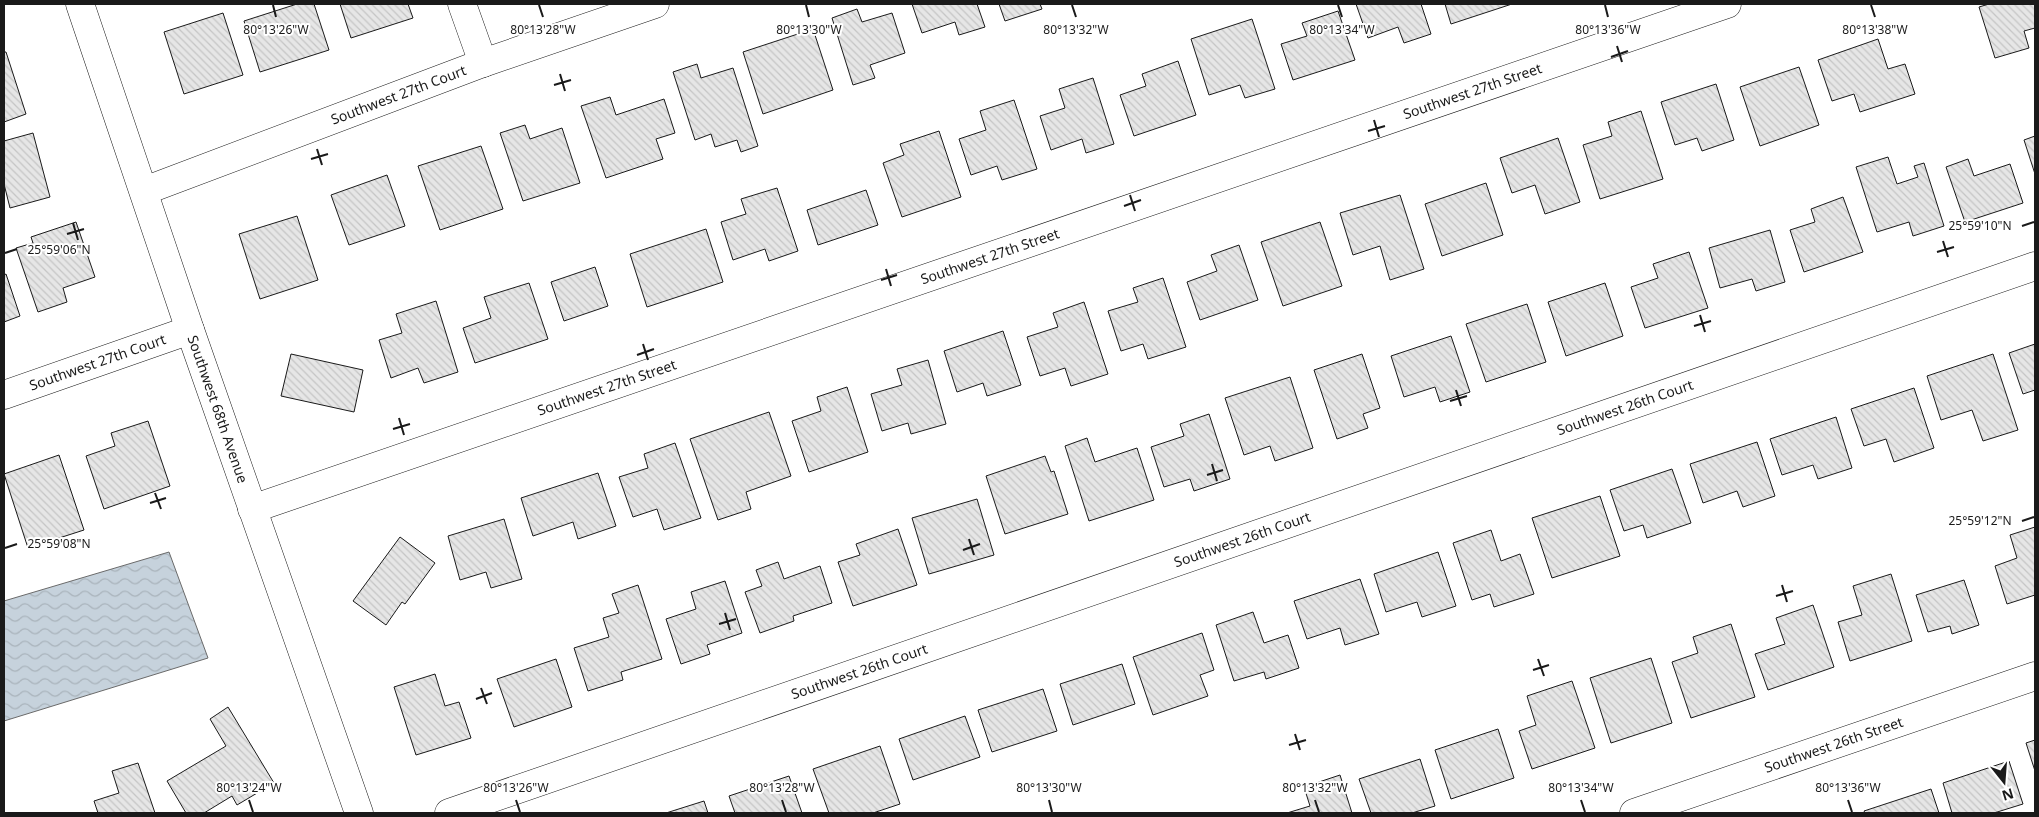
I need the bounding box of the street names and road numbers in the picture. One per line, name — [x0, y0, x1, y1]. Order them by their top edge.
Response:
street label: Southwest 27th Street — [1400, 58, 1544, 123]
street label: Southwest 27th Court — [328, 60, 469, 129]
street label: Southwest 27th Street — [918, 223, 1062, 288]
street label: Southwest 27th Court — [27, 329, 168, 394]
street label: Southwest 68th Avenue — [184, 333, 253, 486]
street label: Southwest 27th Street — [535, 355, 678, 420]
street label: Southwest 26th Court — [1554, 375, 1696, 439]
street label: Southwest 26th Court — [1171, 507, 1313, 571]
street label: Southwest 26th Court — [788, 639, 930, 703]
street label: Southwest 26th Street — [1762, 712, 1905, 777]

